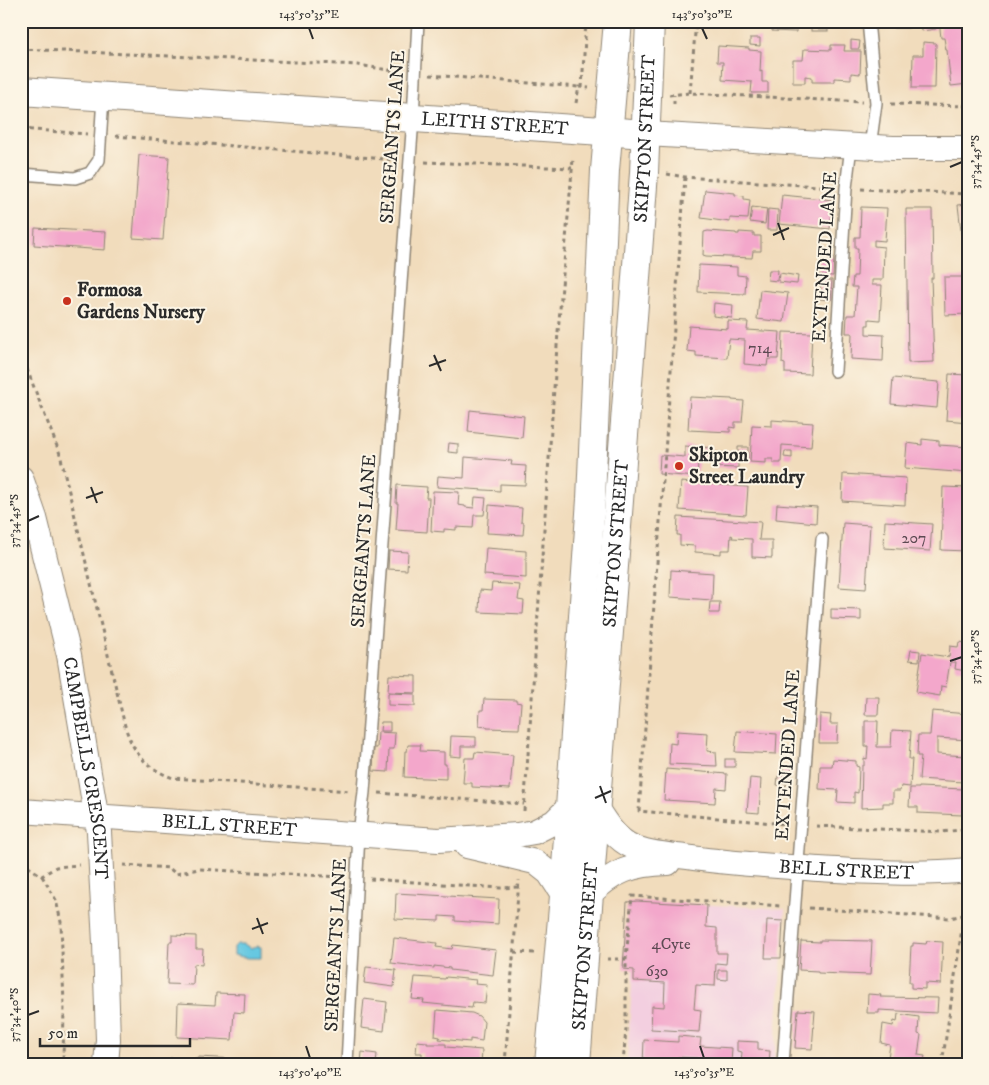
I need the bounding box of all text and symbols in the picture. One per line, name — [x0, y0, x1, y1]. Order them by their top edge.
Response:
text: 143°50'35"E — [279, 7, 340, 22]
text: 143°50'30"E — [672, 7, 733, 22]
street label: SERGEANTS LANE — [375, 49, 411, 225]
street label: SKIPTON STREET — [629, 54, 660, 223]
street label: LEITH STREET — [420, 107, 570, 140]
text: 37°34'45"S — [968, 135, 983, 189]
street label: EXTENDED LANE — [808, 171, 842, 343]
place label: Formosa Gardens Nursery — [77, 279, 206, 324]
marker: Formosa Gardens Nursery — [61, 295, 73, 307]
house number: 714 — [748, 338, 773, 358]
place label: Skipton Street Laundry — [689, 444, 805, 489]
street label: SERGEANTS LANE — [346, 453, 382, 629]
street label: SKIPTON STREET — [598, 458, 634, 628]
marker: Skipton Street Laundry — [673, 460, 685, 472]
text: 37°34'45"S — [7, 494, 22, 548]
house number: 207 — [902, 528, 926, 548]
text: 37°34'40"S — [968, 630, 983, 684]
street label: CAMPBELLS CRESCENT — [58, 655, 113, 881]
street label: EXTENDED LANE — [771, 669, 805, 841]
street label: BELL STREET — [161, 809, 298, 842]
street label: BELL STREET — [778, 855, 915, 884]
street label: SERGEANTS LANE — [320, 858, 352, 1032]
street label: SKIPTON STREET — [567, 861, 603, 1031]
house number: 4Cyte — [651, 934, 691, 954]
house number: 630 — [646, 961, 668, 981]
text: 37°34'40"S — [7, 988, 22, 1042]
scale bar — [40, 1015, 190, 1047]
text: 50 m — [48, 1024, 78, 1043]
text: 143°50'40"E — [279, 1065, 342, 1080]
text: 143°50'35"E — [674, 1065, 735, 1080]

